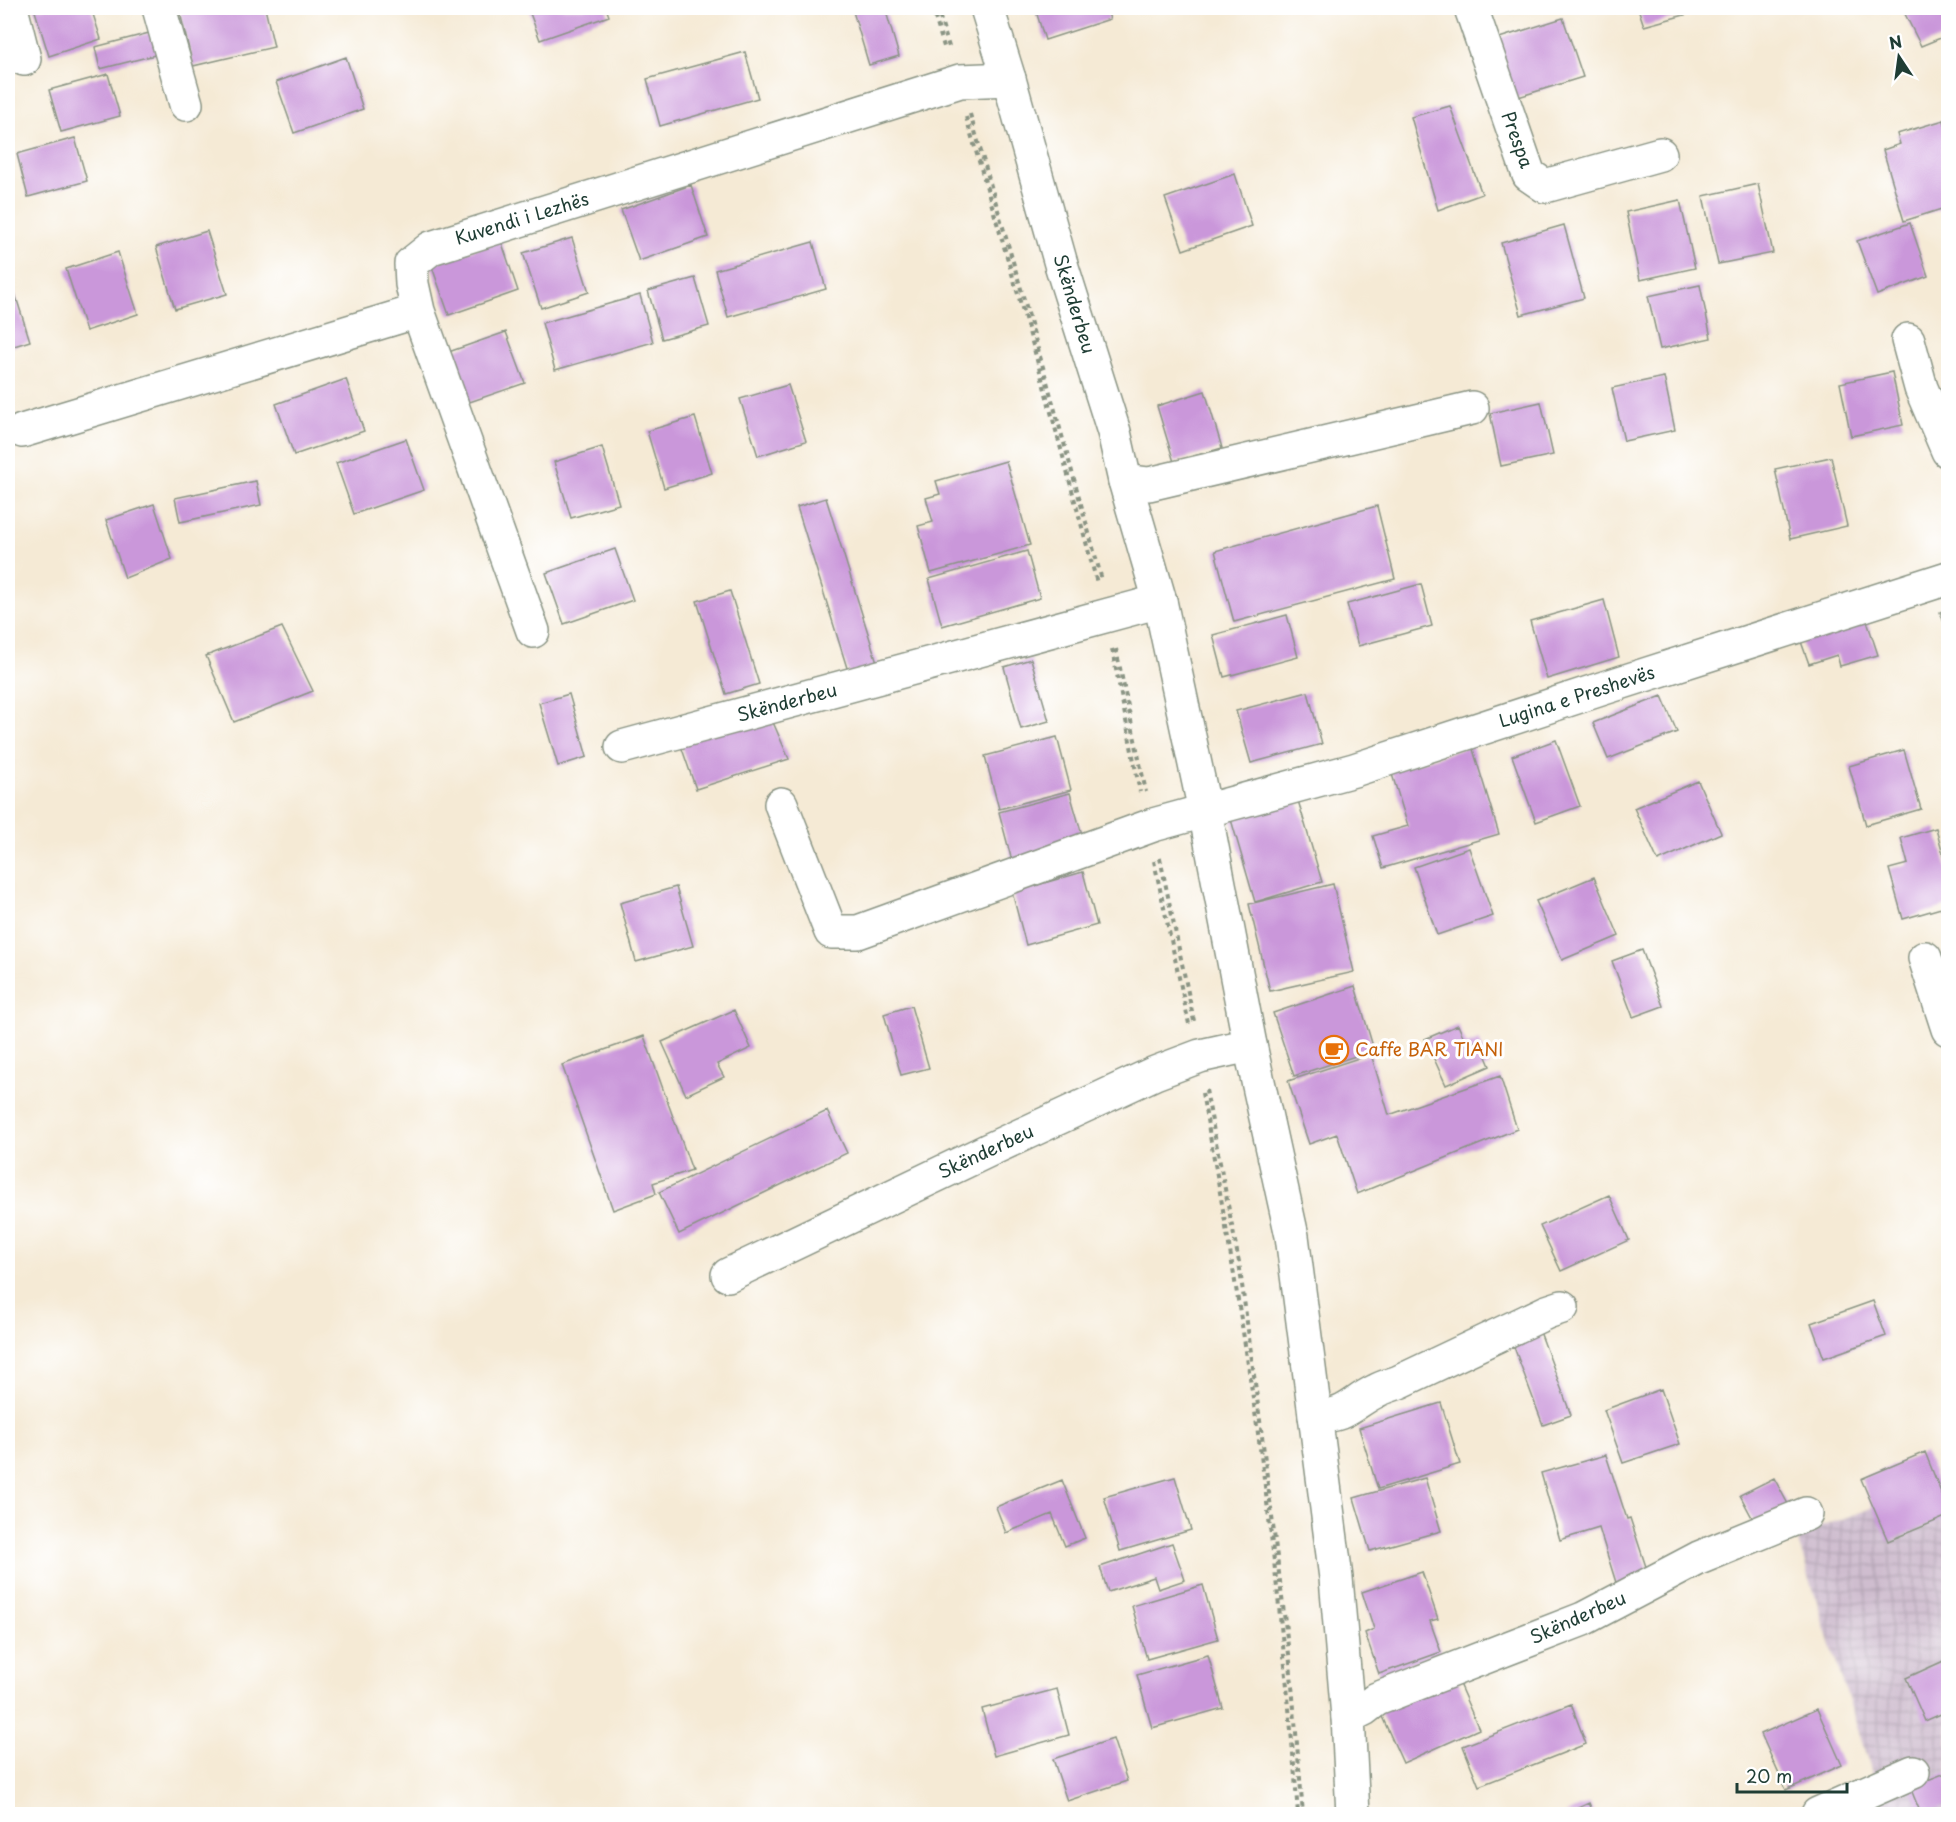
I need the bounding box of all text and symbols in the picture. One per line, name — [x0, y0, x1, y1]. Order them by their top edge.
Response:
north arrow — [1869, 27, 1929, 87]
text: N — [1887, 28, 1904, 55]
street label: Prespa — [1496, 107, 1541, 172]
street label: Kuvendi i Lezhës — [451, 184, 592, 251]
street label: Skënderbeu — [1047, 250, 1103, 357]
street label: Lugina e Preshevës — [1495, 658, 1658, 734]
street label: Skënderbeu — [733, 675, 840, 728]
cafe icon: Caffe BAR TIANI — [1318, 1034, 1350, 1066]
place label: Caffe BAR TIANI — [1355, 1035, 1503, 1062]
street label: Skënderbeu — [933, 1117, 1038, 1185]
street label: Skënderbeu — [1525, 1583, 1630, 1650]
scale bar — [1737, 1756, 1846, 1794]
text: 20 m — [1746, 1762, 1792, 1789]

